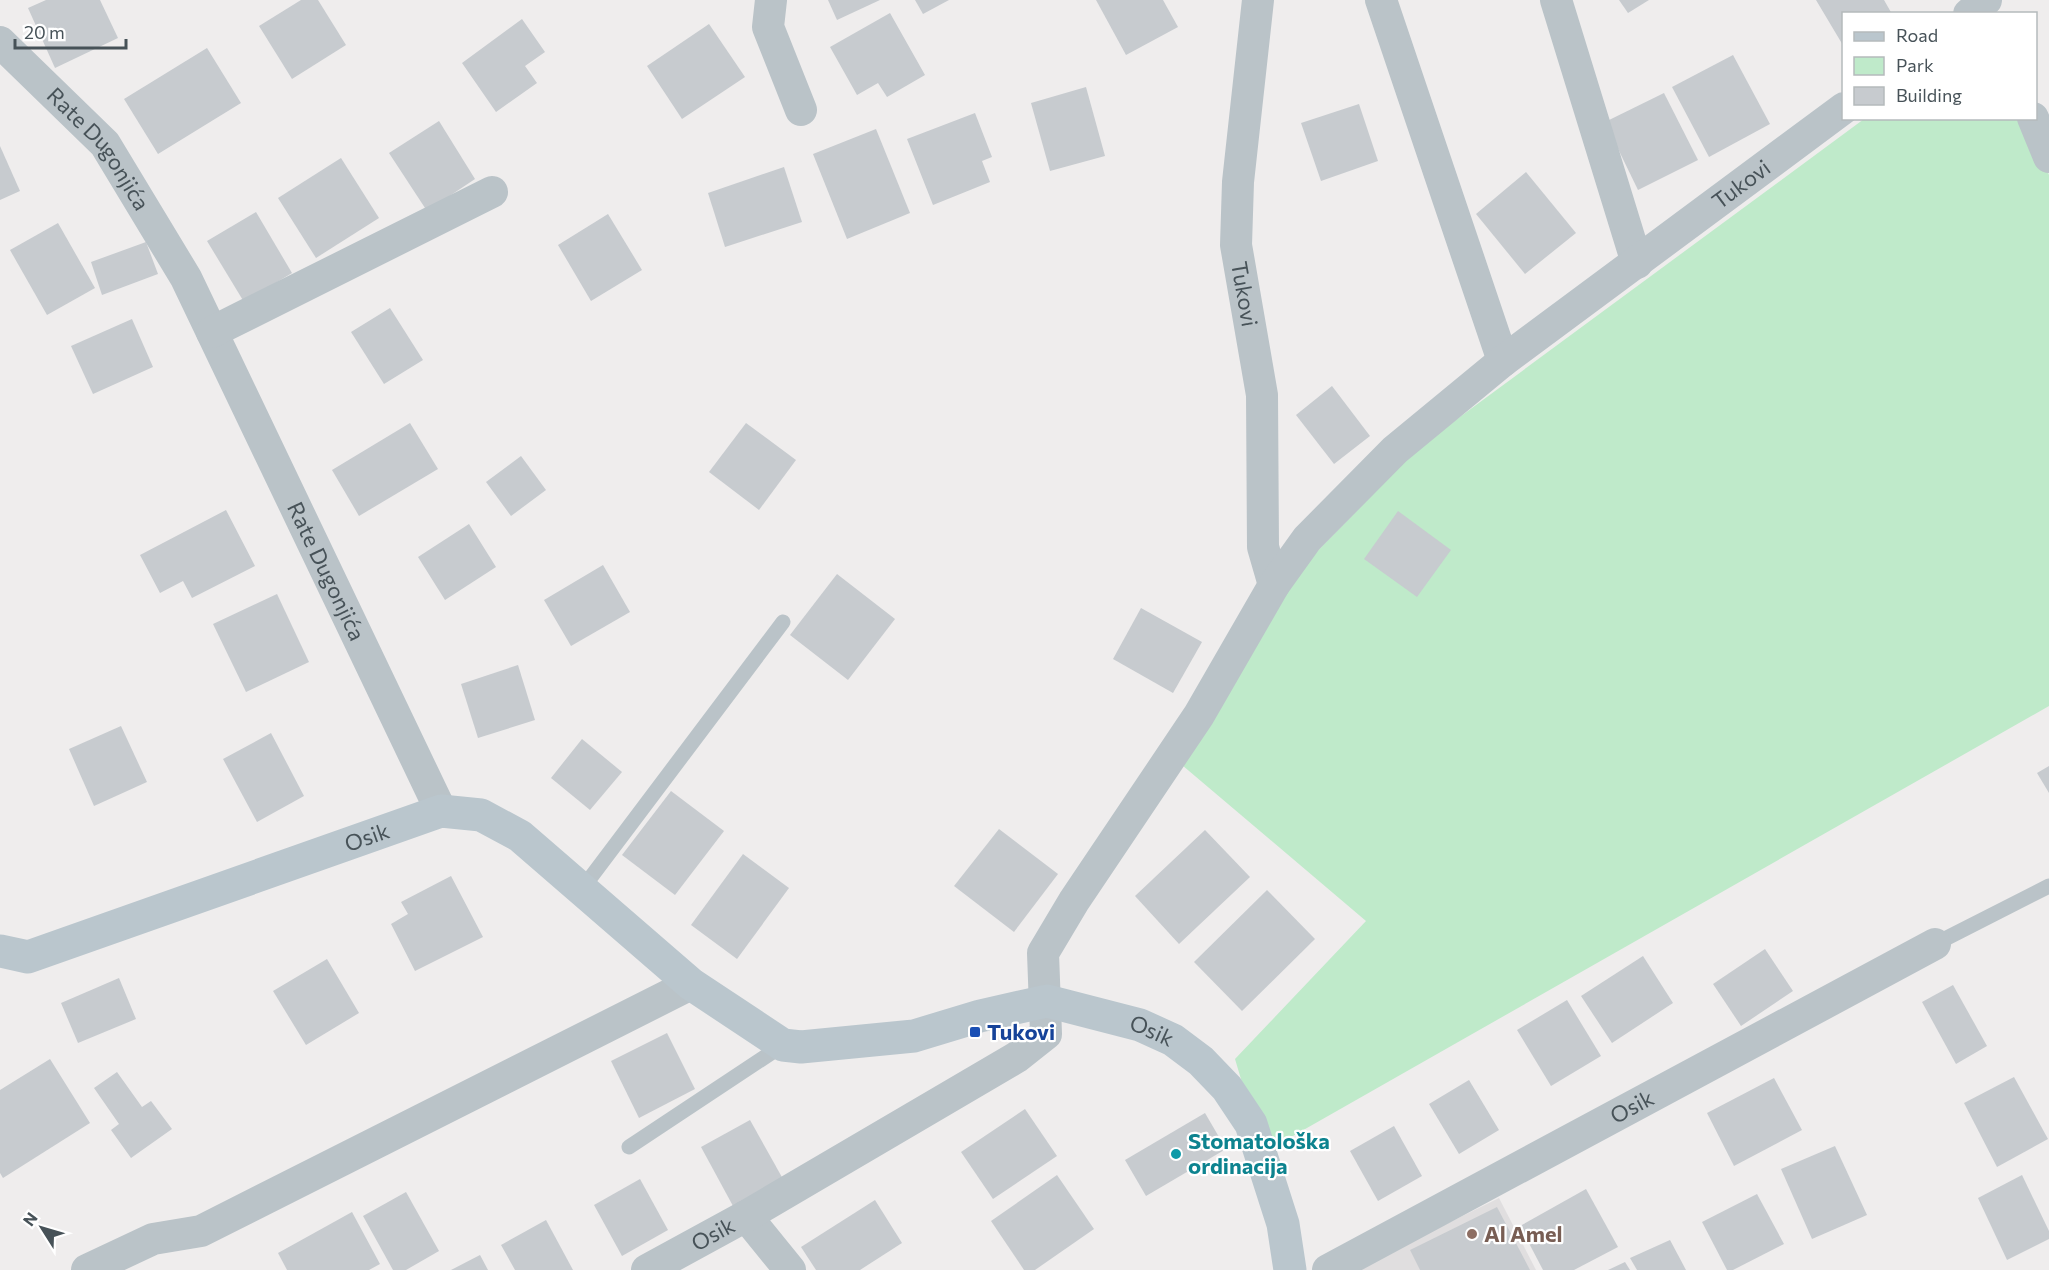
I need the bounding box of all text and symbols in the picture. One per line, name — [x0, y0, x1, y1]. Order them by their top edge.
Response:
scale bar — [15, 12, 126, 50]
legend — [1842, 12, 2037, 120]
text: 20 m — [24, 21, 65, 43]
text: Road — [1896, 24, 1938, 46]
text: Park — [1896, 54, 1934, 76]
street label: Rate Dugonjića — [42, 81, 156, 215]
text: Building — [1896, 84, 1962, 106]
street label: Tukovi — [1706, 153, 1775, 214]
street label: Tukovi — [1226, 259, 1264, 329]
street label: Rate Dugonjića — [282, 497, 371, 645]
street label: Osik — [341, 816, 393, 857]
street label: Osik — [1127, 1009, 1178, 1052]
place label: Tukovi — [987, 1018, 1055, 1045]
marker: Tukovi — [968, 1025, 982, 1039]
street label: Osik — [1605, 1084, 1658, 1129]
place label: Stomatološka ordinacija — [1188, 1127, 1330, 1179]
marker: Stomatološka ordinacija — [1169, 1147, 1183, 1161]
north arrow — [12, 1198, 72, 1258]
text: N — [18, 1208, 41, 1229]
street label: Osik — [686, 1211, 739, 1256]
place label: Al Amel — [1484, 1220, 1563, 1247]
marker: Al Amel — [1465, 1227, 1479, 1241]

